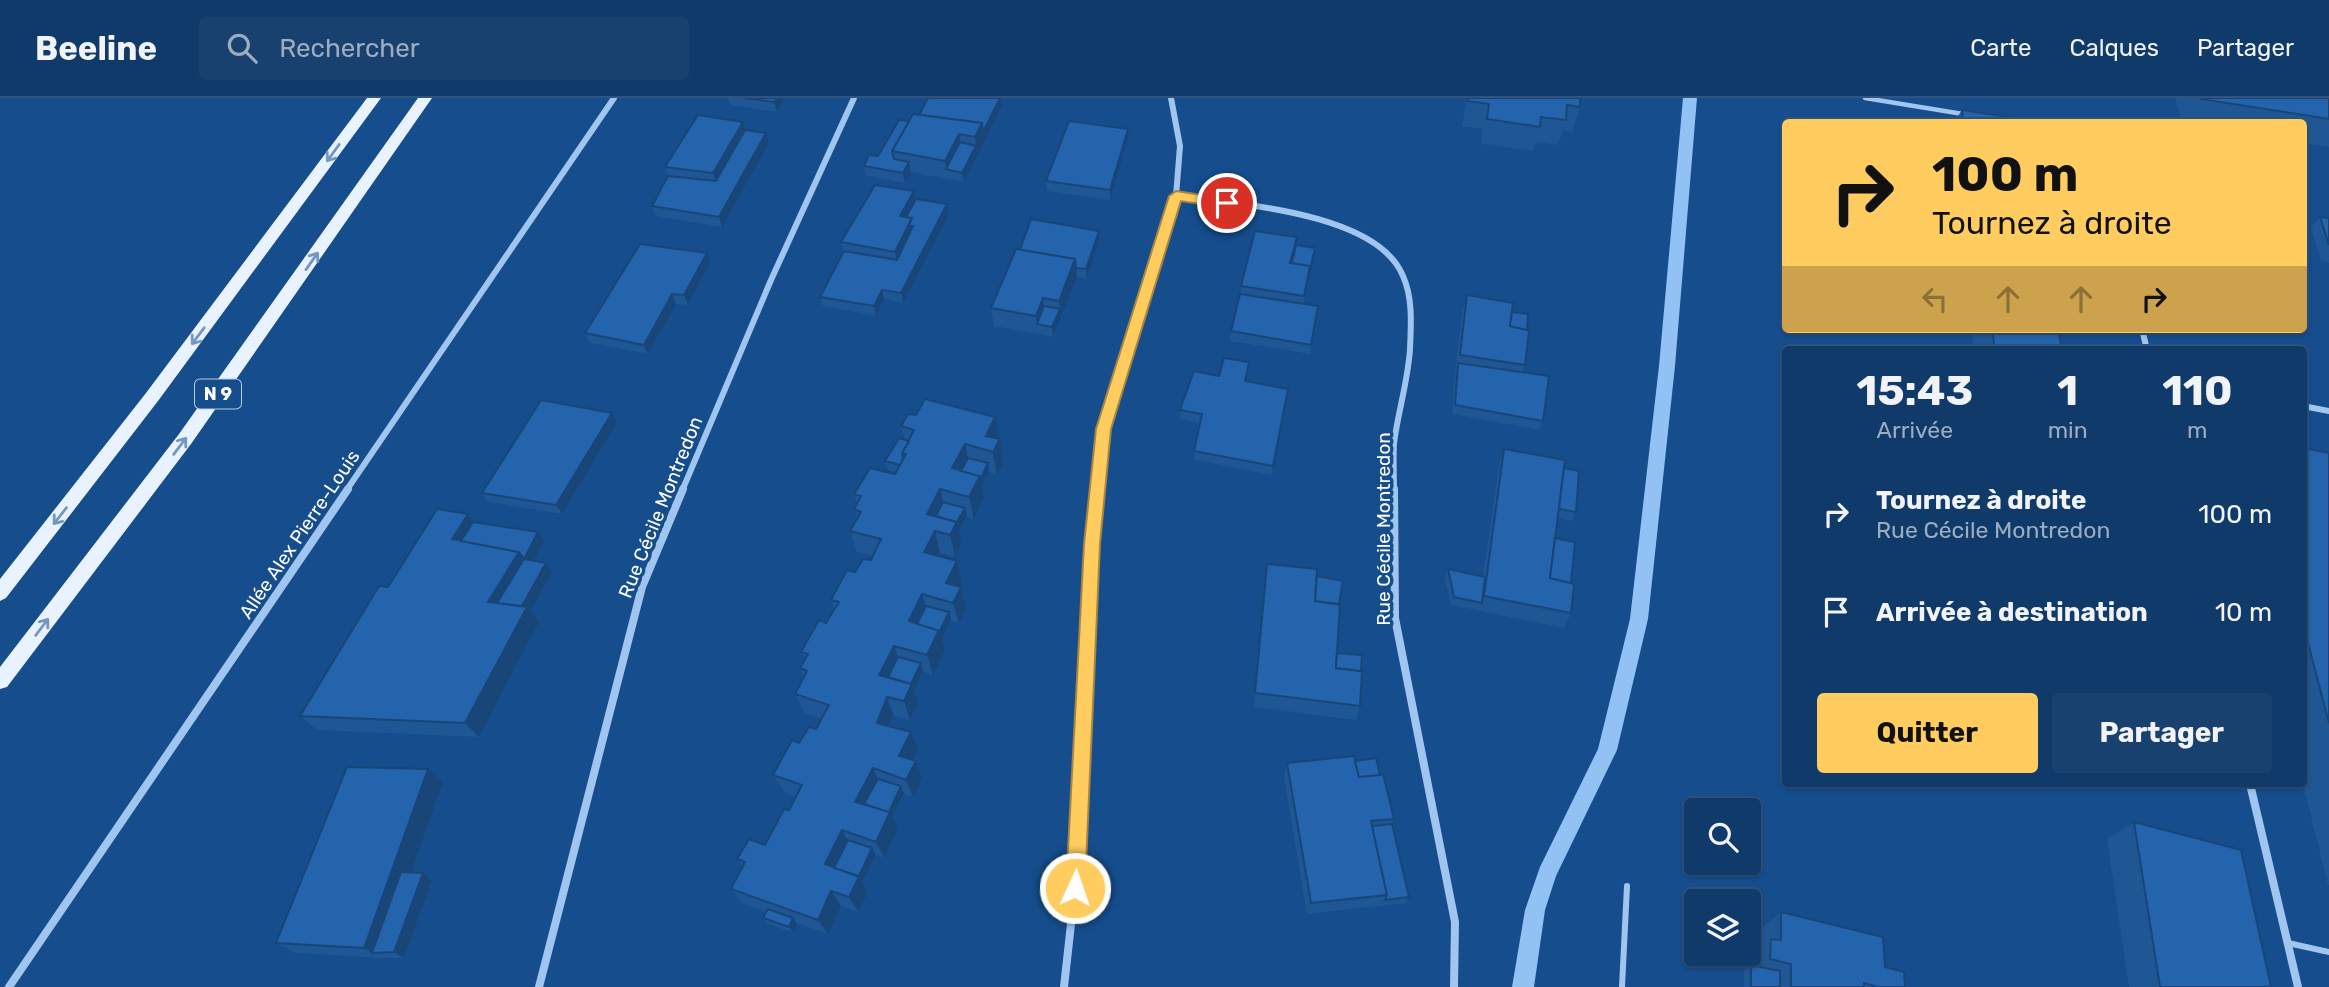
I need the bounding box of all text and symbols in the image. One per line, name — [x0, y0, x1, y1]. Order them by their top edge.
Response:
search box — [199, 17, 689, 80]
text: Beeline — [35, 29, 157, 68]
icon: search — [223, 29, 261, 67]
text: Rechercher — [279, 33, 420, 64]
text: Carte — [1970, 34, 2031, 62]
text: Calques — [2069, 34, 2159, 62]
text: Partager — [2197, 34, 2294, 62]
one-way arrow — [326, 143, 341, 162]
text: 100 m — [1932, 145, 2078, 203]
icon: right — [1817, 147, 1908, 238]
pin — [1197, 173, 1257, 233]
icon: arrive — [1208, 184, 1246, 222]
text: Tournez à droite — [1932, 204, 2172, 242]
one-way arrow — [305, 252, 319, 271]
icon: left — [1916, 280, 1954, 318]
icon: ahead — [1989, 280, 2027, 318]
icon: ahead — [2062, 280, 2100, 318]
icon: right — [2135, 280, 2173, 318]
one-way arrow — [191, 326, 205, 345]
text: 15:43 — [1857, 366, 1973, 416]
text: 1 — [2057, 366, 2078, 416]
text: 110 — [2162, 366, 2232, 416]
road number: N 9 — [195, 380, 241, 408]
street label: Rue Cécile Montredon — [614, 413, 707, 601]
text: Arrivée — [1877, 416, 1953, 444]
text: min — [2048, 416, 2088, 444]
text: m — [2187, 416, 2208, 444]
street label: Rue Cécile Montredon — [1372, 432, 1395, 626]
one-way arrow — [172, 437, 187, 456]
street label: Allée Alex Pierre-Louis — [234, 446, 364, 623]
text: Tournez à droite — [1876, 485, 2086, 516]
icon: right — [1817, 495, 1855, 533]
text: 100 m — [2198, 499, 2272, 530]
one-way arrow — [52, 507, 67, 525]
text: Rue Cécile Montredon — [1876, 516, 2110, 544]
icon: arrive — [1817, 593, 1855, 631]
text: Arrivée à destination — [1876, 597, 2148, 628]
text: 10 m — [2215, 597, 2272, 628]
one-way arrow — [34, 618, 49, 636]
button: Quitter — [1817, 693, 2038, 773]
button: Partager — [2052, 693, 2272, 773]
map controls — [1684, 798, 1761, 966]
button: search — [1684, 798, 1761, 875]
position arrow — [1038, 851, 1112, 925]
button: layers — [1684, 889, 1761, 966]

